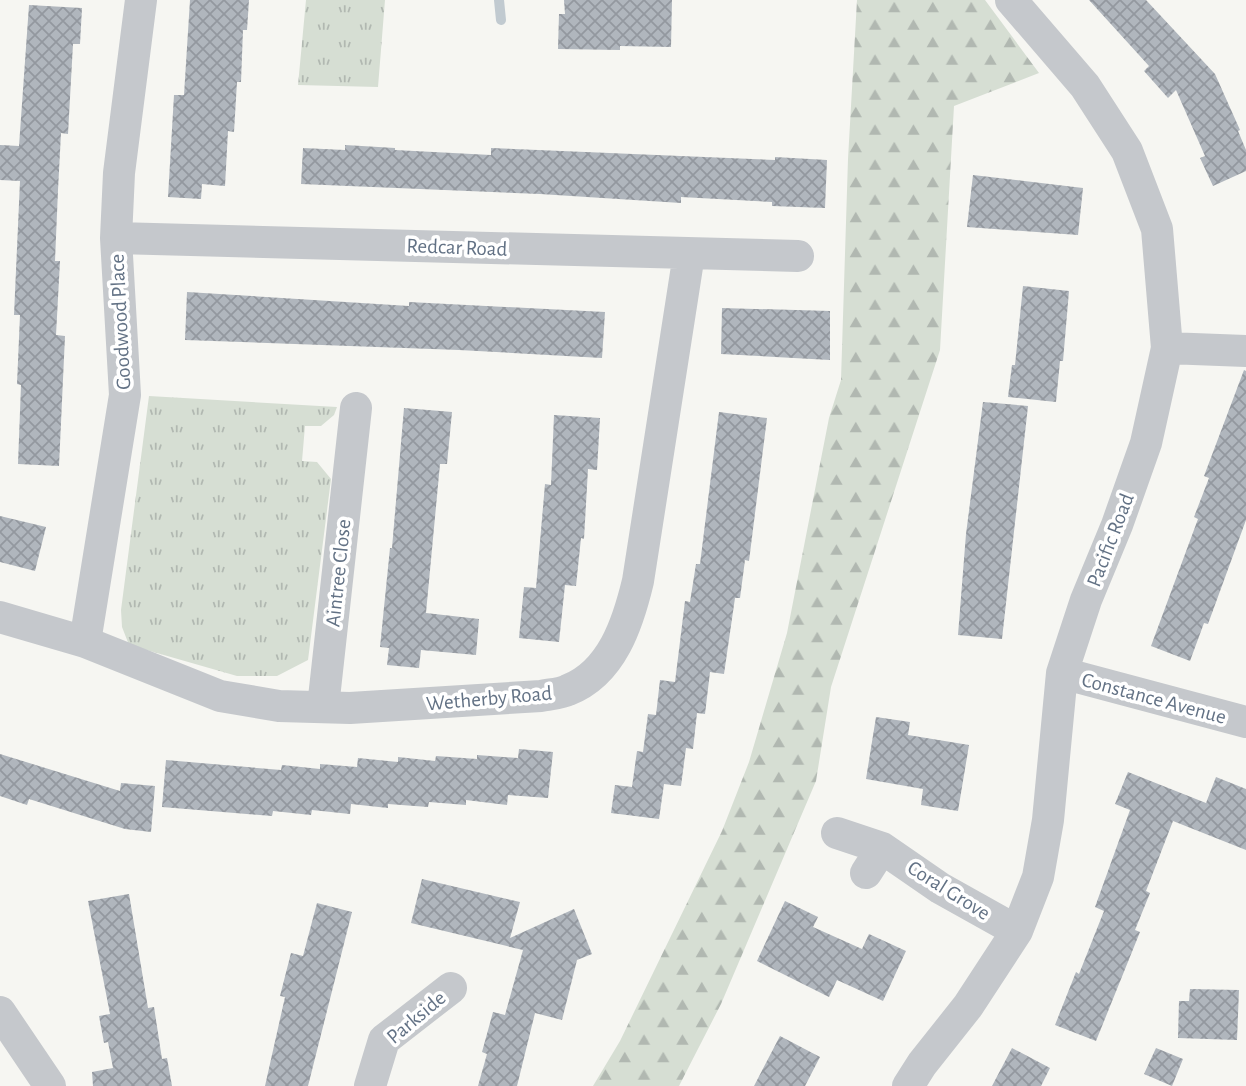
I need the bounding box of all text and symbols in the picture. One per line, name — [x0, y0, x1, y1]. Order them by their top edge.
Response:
street label: Redcar Road — [406, 235, 508, 260]
street label: Goodwood Place — [106, 253, 135, 390]
street label: Pacific Road — [1083, 490, 1138, 590]
street label: Aintree Close — [322, 518, 355, 628]
street label: Constance Avenue — [1079, 669, 1228, 728]
street label: Wetherby Road — [425, 683, 553, 714]
street label: Coral Grove — [904, 857, 994, 924]
street label: Parkside — [383, 987, 450, 1048]

